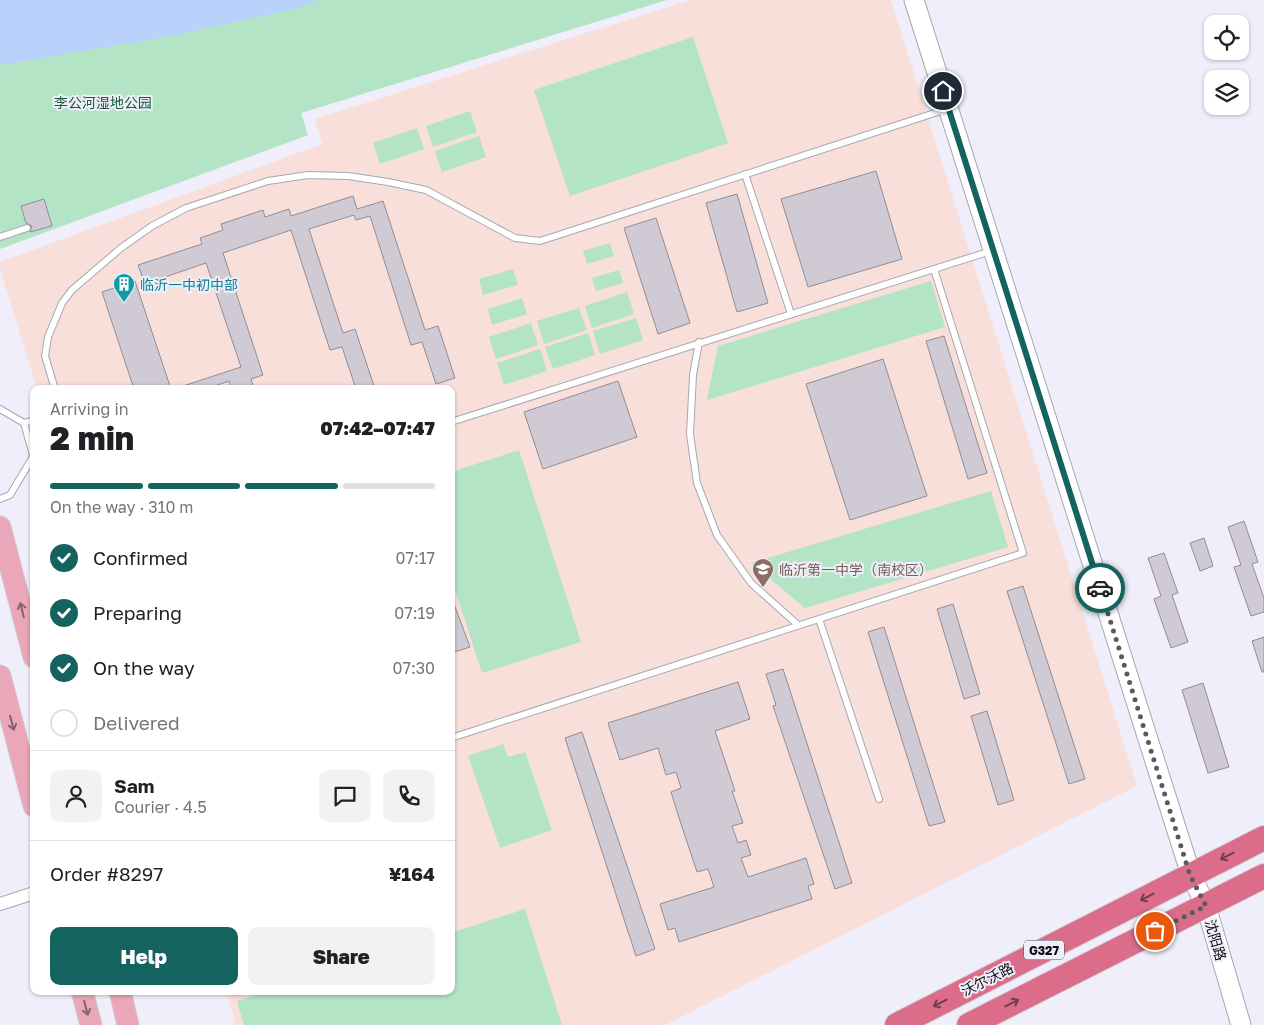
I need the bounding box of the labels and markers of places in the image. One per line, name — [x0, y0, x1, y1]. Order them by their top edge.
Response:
pin — [922, 70, 964, 112]
building icon: 临沂一中初中部 — [112, 272, 136, 303]
place label: 临沂一中初中部 — [140, 276, 238, 293]
school or university icon: 临沂第一中学（南校区） — [751, 557, 775, 588]
place label: 临沂第一中学（南校区） — [779, 561, 933, 578]
pin — [1134, 910, 1176, 952]

